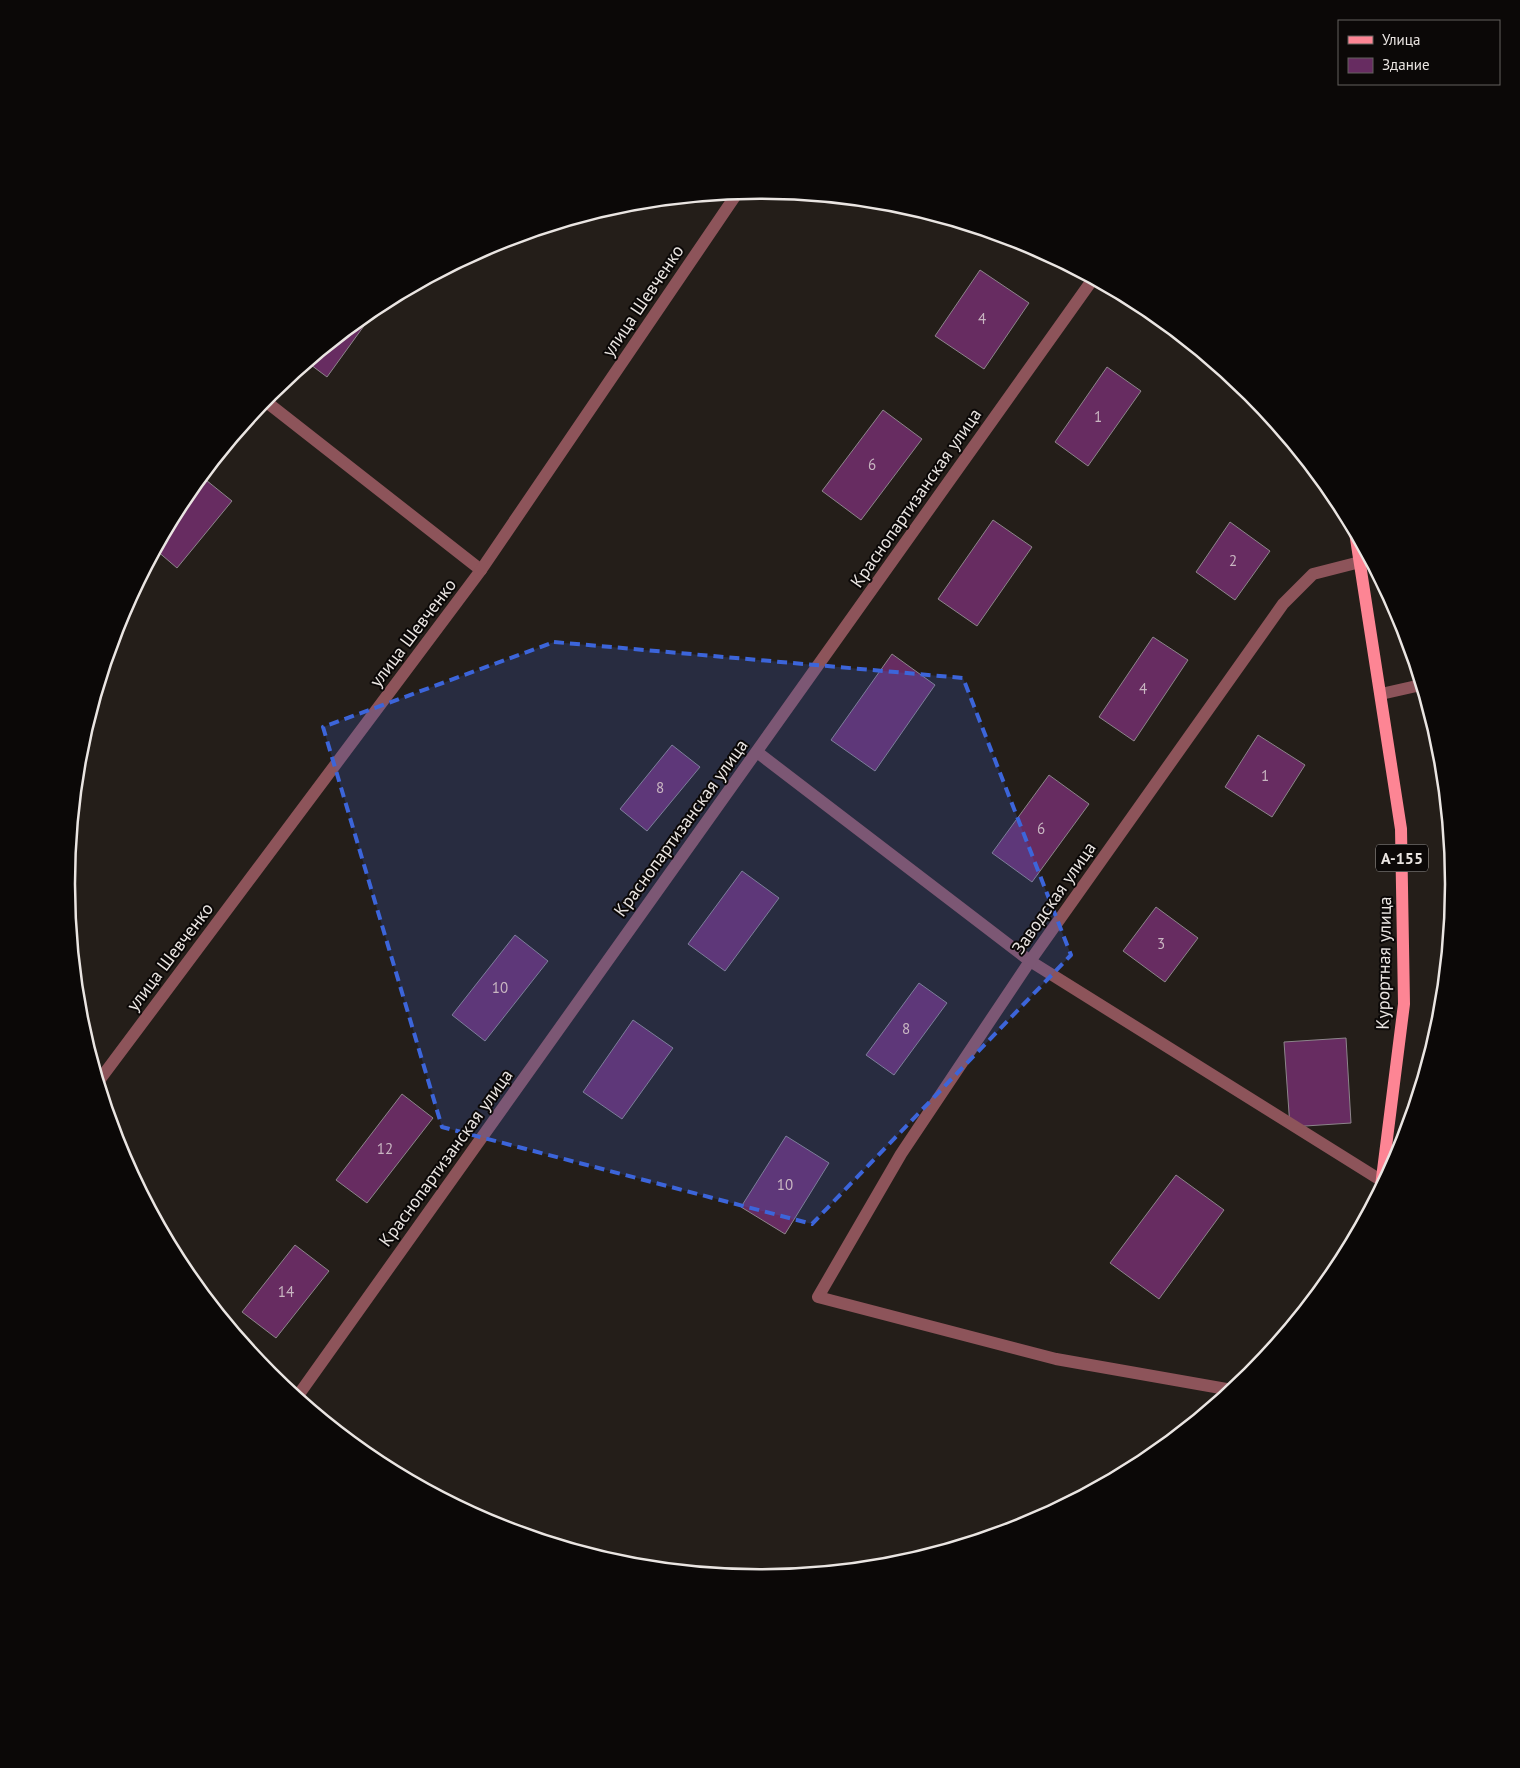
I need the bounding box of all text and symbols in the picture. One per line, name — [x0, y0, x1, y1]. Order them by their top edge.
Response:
legend — [1338, 20, 1500, 85]
text: Улица — [1382, 30, 1420, 49]
text: Здание — [1382, 55, 1430, 74]
street label: улица Шевченко — [597, 240, 689, 361]
house number: 4 — [978, 309, 986, 328]
street label: Краснопартизанская улица — [845, 404, 986, 592]
house number: 1 — [1094, 407, 1102, 426]
house number: 6 — [868, 455, 876, 474]
house number: 2 — [1229, 551, 1237, 570]
street label: улица Шевченко — [364, 574, 461, 692]
house number: 4 — [1139, 679, 1147, 698]
street label: Краснопартизанская улица — [609, 735, 753, 921]
house number: 1 — [1261, 766, 1269, 785]
house number: 8 — [656, 778, 664, 797]
house number: 6 — [1037, 819, 1045, 838]
street label: Заводская улица — [1006, 837, 1101, 958]
road number: А-155 — [1376, 844, 1428, 871]
street label: Курортная улица — [1371, 896, 1396, 1030]
street label: улица Шевченко — [121, 898, 218, 1016]
house number: 3 — [1157, 934, 1165, 953]
house number: 10 — [492, 978, 508, 997]
house number: 8 — [902, 1019, 910, 1038]
street label: Краснопартизанская улица — [374, 1065, 518, 1251]
house number: 12 — [377, 1139, 393, 1158]
house number: 10 — [777, 1175, 793, 1194]
house number: 14 — [278, 1282, 294, 1301]

